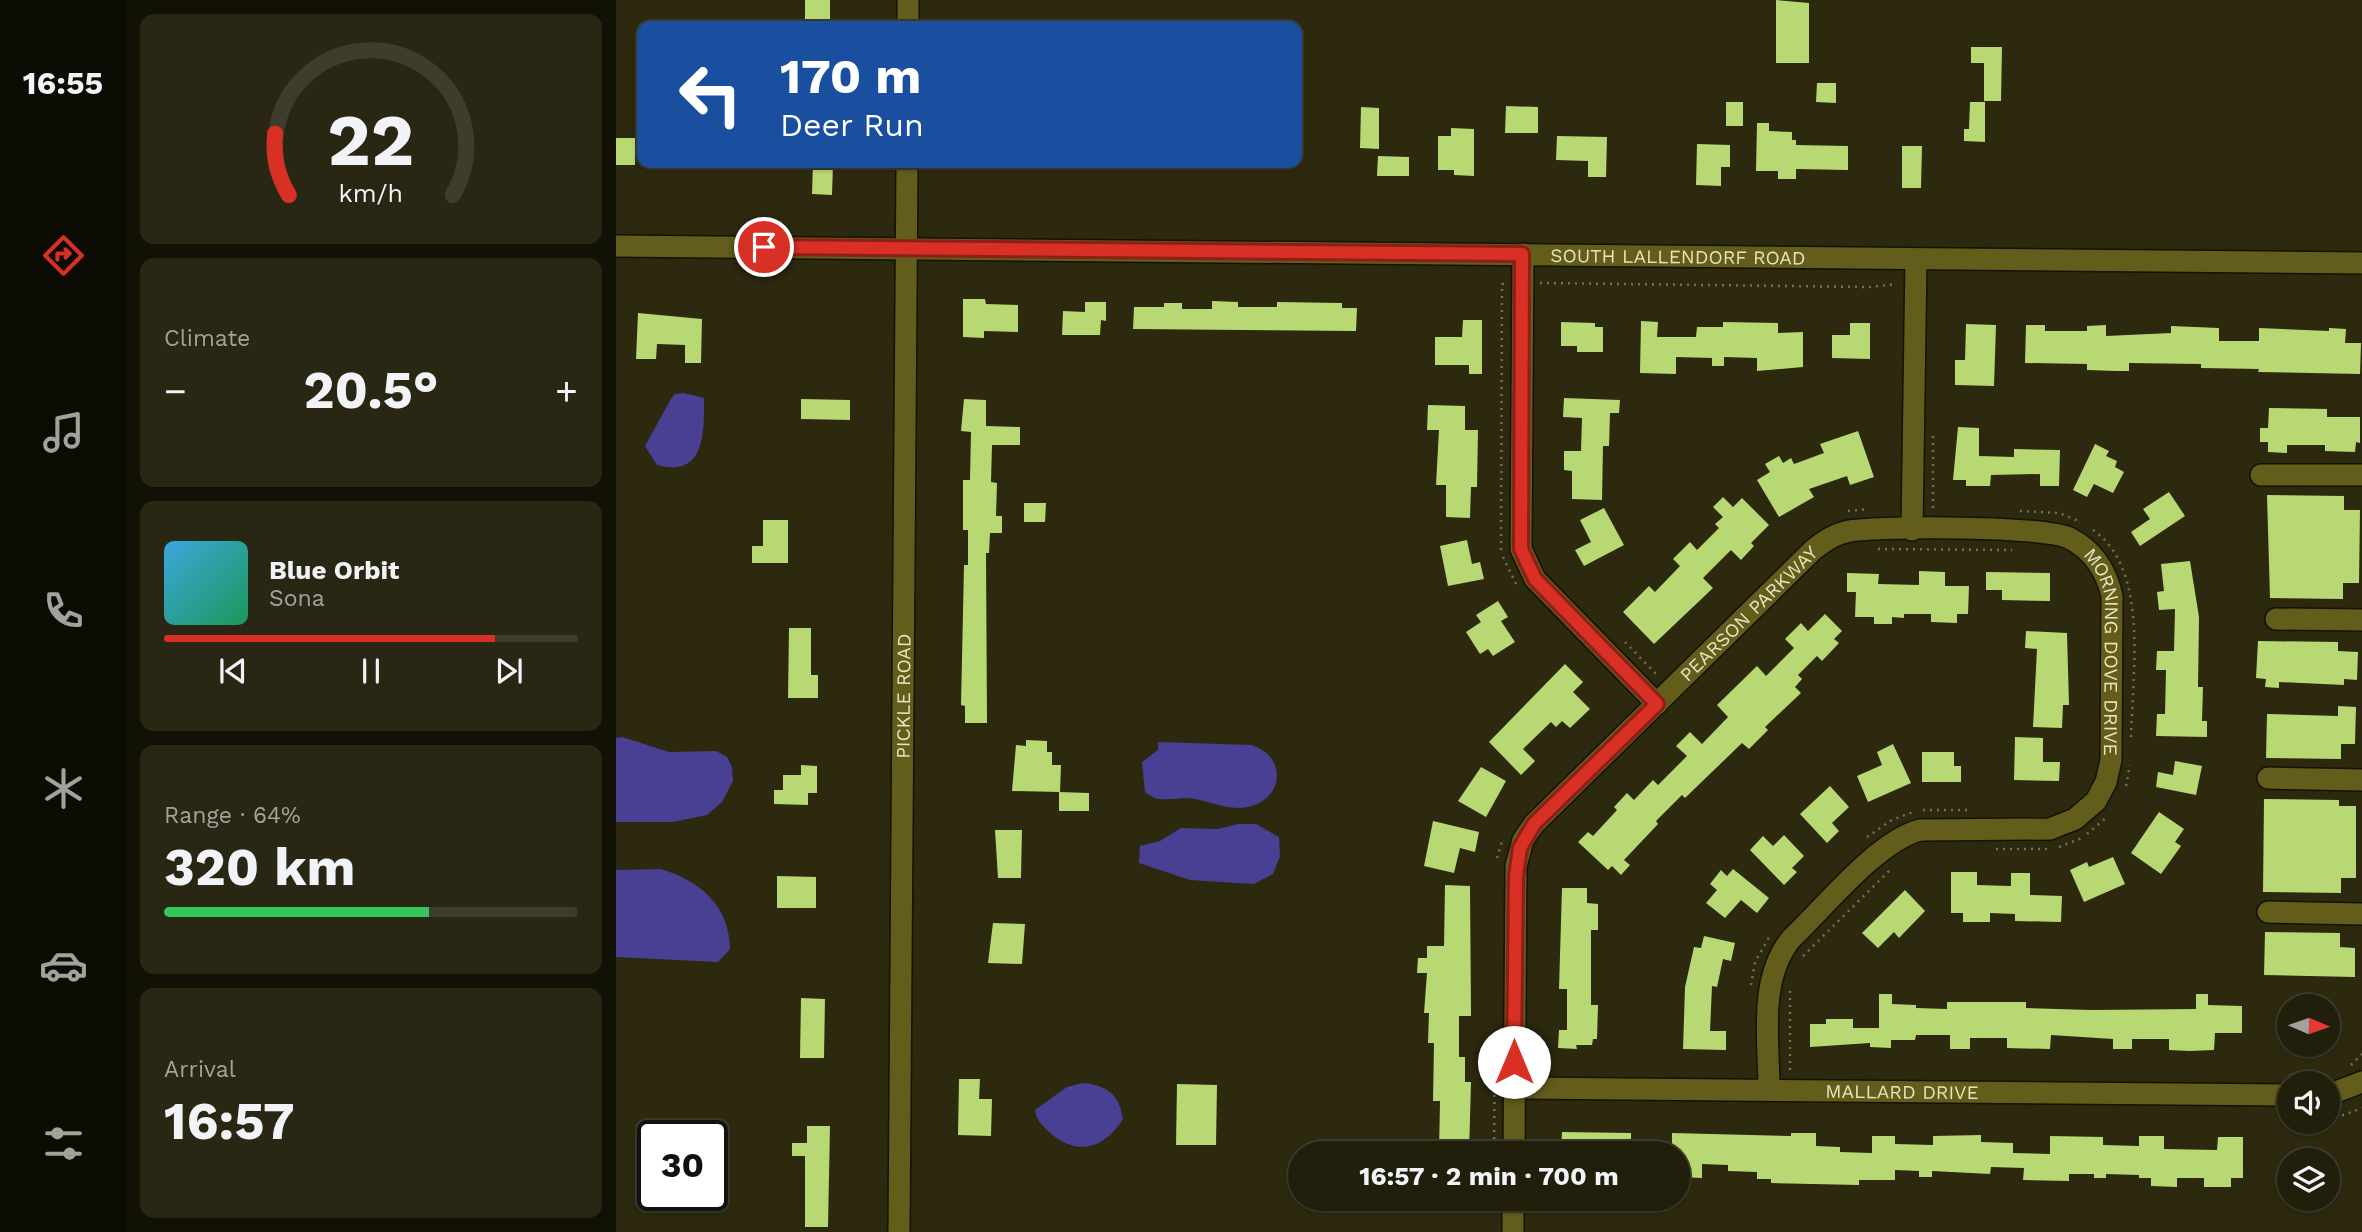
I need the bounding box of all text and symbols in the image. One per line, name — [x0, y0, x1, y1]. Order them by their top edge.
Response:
text: 170 m — [780, 47, 921, 105]
icon: left — [665, 49, 756, 140]
text: 16:55 — [23, 64, 103, 102]
text: 22 — [328, 97, 414, 183]
text: Deer Run — [780, 106, 924, 144]
text: km/h — [339, 179, 403, 208]
pin — [734, 217, 794, 277]
icon: arrive — [745, 228, 783, 266]
icon: directions — [39, 231, 88, 280]
street label: SOUTH LALLENDORF ROAD — [1550, 244, 1806, 270]
text: Climate — [164, 325, 250, 352]
text: 20.5° — [303, 360, 439, 421]
text: − — [164, 369, 187, 413]
text: + — [555, 369, 578, 413]
icon: music — [39, 408, 88, 457]
street label: PEARSON PARKWAY — [1675, 541, 1823, 686]
street label: MORNING DOVE DRIVE — [2079, 543, 2124, 756]
text: Blue Orbit — [269, 555, 399, 585]
text: Sona — [269, 585, 325, 612]
icon: phone — [39, 586, 88, 635]
street label: PICKLE ROAD — [892, 633, 915, 759]
icon: previous — [214, 652, 252, 690]
icon: pause — [352, 652, 390, 690]
icon: next — [490, 652, 528, 690]
icon: climate — [39, 764, 88, 813]
text: Range · 64% — [164, 802, 301, 829]
text: 320 km — [164, 837, 355, 898]
icon: car — [39, 941, 88, 990]
north arrow — [2277, 994, 2340, 1057]
map controls — [2277, 994, 2340, 1211]
position arrow — [1477, 1025, 1551, 1099]
text: Arrival — [164, 1056, 236, 1083]
button: sound — [2277, 1071, 2340, 1134]
street label: MALLARD DRIVE — [1825, 1080, 1979, 1104]
text: 16:57 — [164, 1091, 295, 1152]
icon: filters — [39, 1119, 88, 1168]
speed limit sign: 30 — [637, 1120, 728, 1211]
button: layers — [2277, 1148, 2340, 1211]
text: 16:57 · 2 min · 700 m — [1359, 1161, 1619, 1191]

